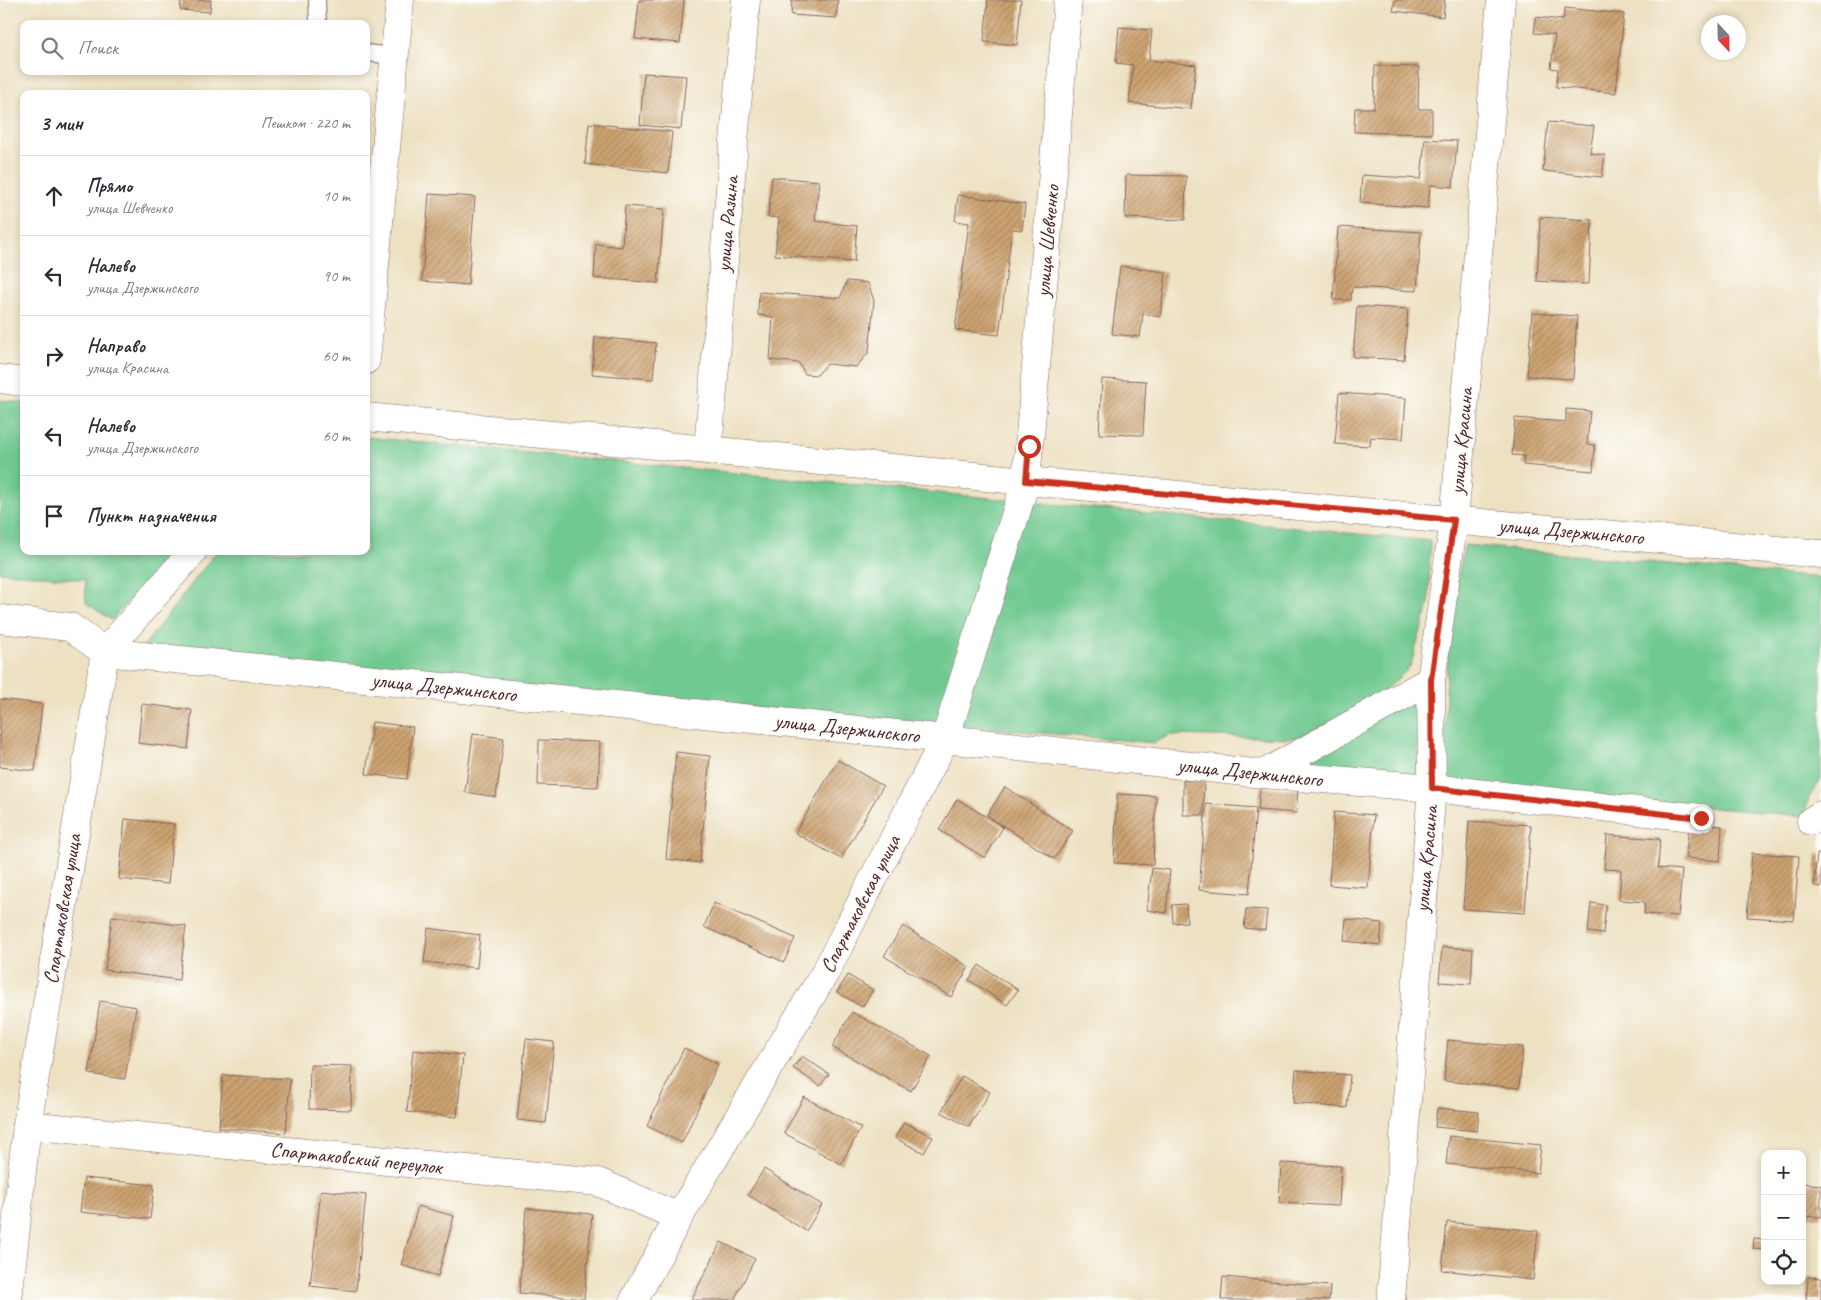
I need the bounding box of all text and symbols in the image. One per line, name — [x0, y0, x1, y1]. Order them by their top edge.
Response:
north arrow — [1701, 15, 1746, 60]
search box — [20, 20, 370, 75]
icon: search — [38, 34, 66, 62]
text: Поиск — [78, 36, 118, 60]
text: 3 мин — [40, 110, 83, 136]
text: Пешком · 220 m — [261, 113, 350, 133]
street label: улица Разина — [710, 173, 744, 275]
text: Прямо — [87, 174, 132, 198]
icon: ahead — [40, 182, 68, 210]
street label: улица Шевченко — [1029, 182, 1065, 300]
text: 10 m — [323, 186, 350, 206]
text: улица Шевченко — [87, 198, 173, 218]
text: Налево — [87, 254, 135, 278]
icon: left — [40, 262, 68, 290]
text: 90 m — [323, 266, 350, 286]
text: улица Дзержинского — [87, 278, 198, 298]
text: Направо — [87, 334, 145, 358]
icon: right — [40, 342, 68, 370]
text: 60 m — [323, 346, 350, 366]
text: улица Красина — [87, 358, 168, 378]
street label: улица Красина — [1443, 384, 1479, 497]
text: Налево — [87, 414, 135, 438]
icon: left — [40, 422, 68, 450]
text: 60 m — [323, 426, 350, 446]
route start — [1018, 435, 1041, 458]
text: улица Дзержинского — [87, 438, 198, 458]
icon: arrive — [40, 502, 68, 530]
text: Пункт назначения — [87, 504, 216, 528]
street label: улица Дзержинского — [1495, 512, 1646, 550]
street label: улица Дзержинского — [368, 666, 519, 708]
street label: улица Дзержинского — [771, 707, 922, 749]
street label: улица Дзержинского — [1174, 751, 1325, 793]
street label: улица Красина — [1408, 802, 1444, 915]
route end — [1690, 807, 1713, 830]
street label: Спартаковская улица — [814, 829, 907, 977]
street label: Спартаковская улица — [37, 831, 87, 986]
street label: Спартаковский переулок — [269, 1136, 445, 1180]
map controls — [1761, 1150, 1806, 1285]
button: + — [1761, 1150, 1806, 1195]
button: − — [1761, 1195, 1806, 1240]
button: locate — [1761, 1240, 1806, 1285]

